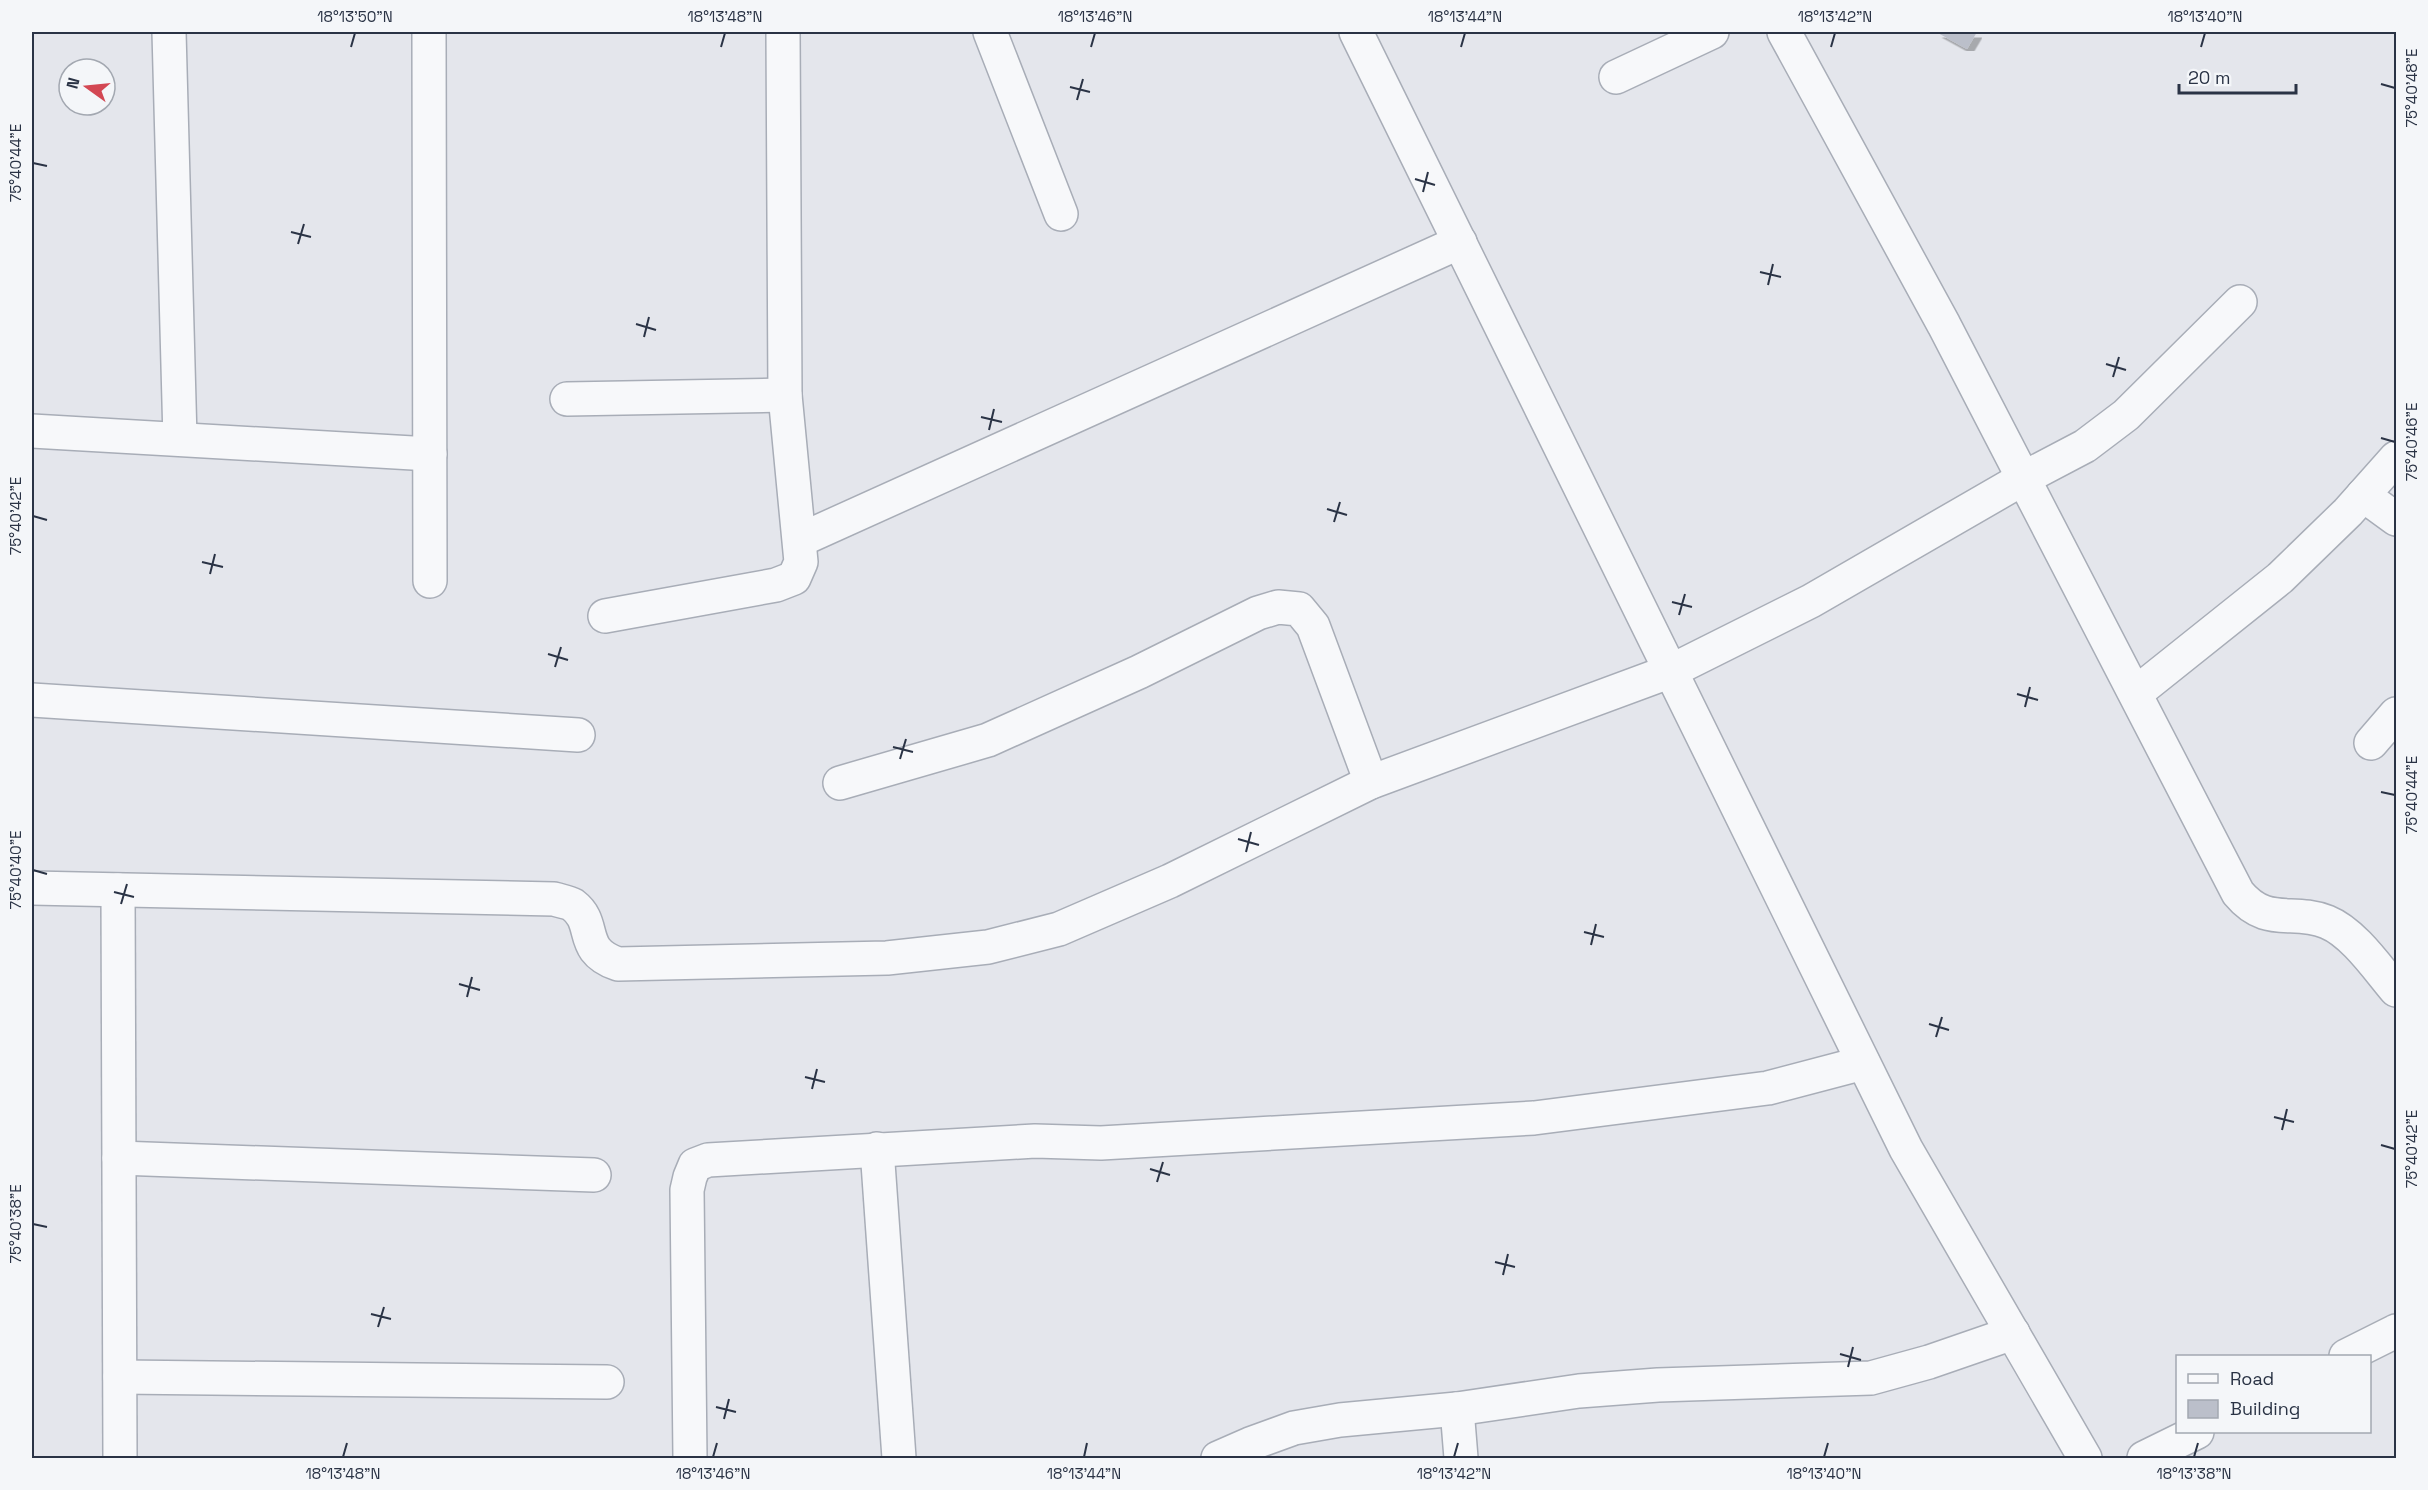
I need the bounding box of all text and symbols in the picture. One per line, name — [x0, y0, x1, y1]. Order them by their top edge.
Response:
text: 18°13'50"N — [317, 7, 393, 26]
text: 18°13'48"N — [688, 7, 762, 26]
text: 18°13'46"N — [1058, 7, 1132, 26]
text: 18°13'44"N — [1428, 7, 1502, 26]
text: 18°13'42"N — [1798, 7, 1872, 26]
text: 18°13'40"N — [2167, 7, 2243, 26]
text: 75°40'48"E — [2402, 49, 2421, 127]
north arrow — [57, 57, 117, 117]
scale bar — [2179, 57, 2296, 95]
text: 20 m — [2188, 66, 2231, 89]
text: N — [61, 75, 85, 91]
text: 75°40'44"E — [6, 124, 25, 202]
text: 75°40'46"E — [2402, 403, 2421, 481]
text: 75°40'42"E — [6, 477, 25, 555]
text: 75°40'44"E — [2402, 756, 2421, 834]
text: 75°40'40"E — [6, 830, 25, 910]
text: 75°40'42"E — [2402, 1110, 2421, 1188]
text: 75°40'38"E — [6, 1184, 25, 1264]
legend — [2176, 1355, 2371, 1433]
text: Road — [2230, 1367, 2274, 1390]
text: Building — [2230, 1397, 2300, 1420]
text: 18°13'48"N — [306, 1464, 380, 1483]
text: 18°13'46"N — [676, 1464, 750, 1483]
text: 18°13'44"N — [1047, 1464, 1121, 1483]
text: 18°13'42"N — [1417, 1464, 1491, 1483]
text: 18°13'40"N — [1786, 1464, 1862, 1483]
text: 18°13'38"N — [2156, 1464, 2232, 1483]

